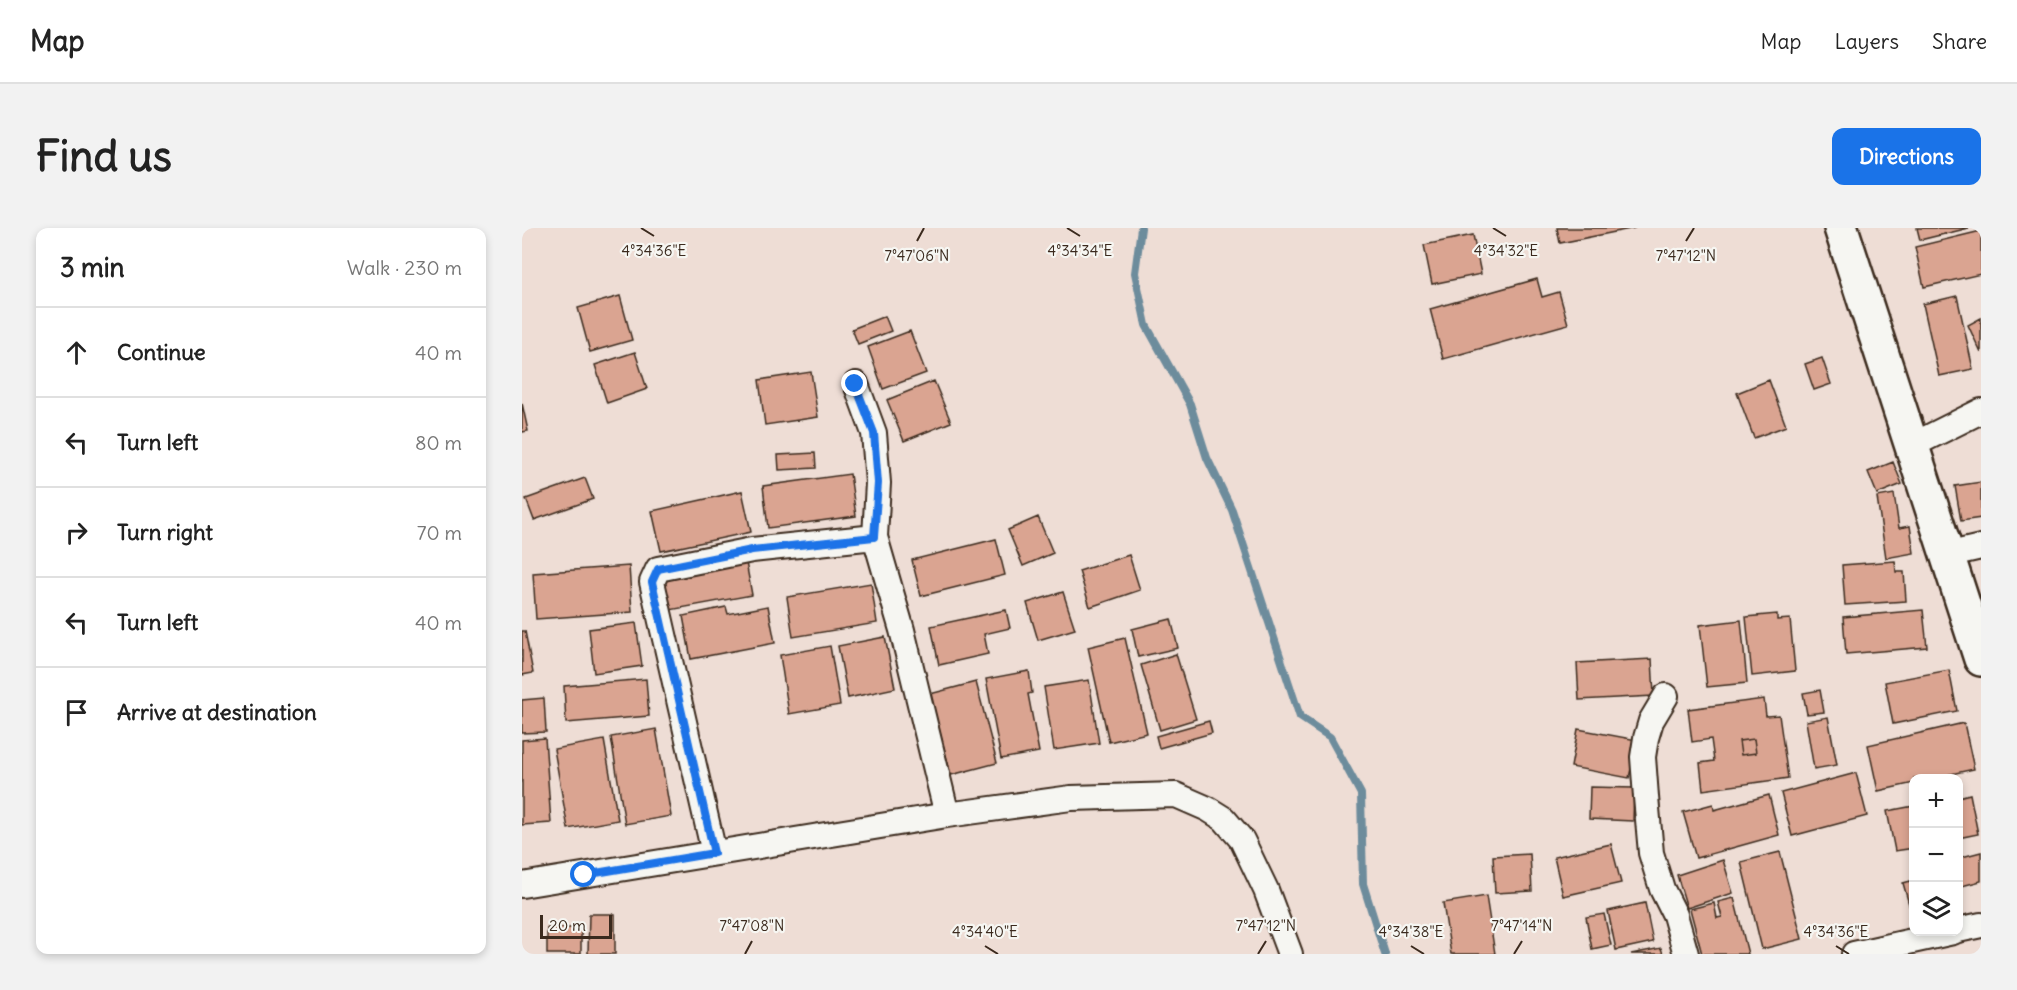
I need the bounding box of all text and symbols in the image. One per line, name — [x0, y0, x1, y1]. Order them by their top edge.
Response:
text: Map — [30, 23, 84, 59]
text: Map — [1761, 28, 1801, 55]
text: Layers — [1834, 28, 1899, 55]
text: Share — [1932, 28, 1987, 55]
button: Directions — [1832, 128, 1981, 185]
text: Find us — [36, 130, 172, 182]
text: 4°34'36"E — [622, 241, 687, 260]
text: 4°34'34"E — [1048, 241, 1113, 260]
text: 4°34'32"E — [1474, 241, 1538, 260]
text: 7°47'06"N — [885, 246, 949, 265]
text: 7°47'12"N — [1656, 246, 1716, 265]
text: 3 min — [60, 251, 125, 284]
text: Walk · 230 m — [347, 255, 462, 280]
icon: ahead — [60, 336, 93, 369]
text: Continue — [117, 338, 206, 366]
text: 40 m — [415, 340, 462, 365]
route end — [841, 370, 867, 396]
icon: left — [60, 426, 93, 459]
text: Turn left — [117, 428, 198, 456]
text: 80 m — [415, 430, 462, 455]
icon: right — [60, 516, 93, 549]
text: Turn right — [117, 518, 213, 546]
text: 70 m — [417, 520, 462, 545]
icon: left — [60, 606, 93, 639]
text: Turn left — [117, 608, 198, 636]
text: 40 m — [415, 610, 462, 635]
icon: arrive — [60, 696, 93, 729]
text: Arrive at destination — [117, 698, 317, 726]
map controls — [1909, 774, 1963, 936]
button: + — [1909, 774, 1963, 828]
button: − — [1909, 828, 1963, 882]
route start — [570, 861, 596, 887]
button: layers — [1909, 882, 1963, 936]
scale bar — [540, 912, 612, 940]
text: 20 m — [549, 915, 586, 935]
text: 7°47'08"N — [720, 916, 784, 935]
text: 7°47'12"N — [1236, 916, 1296, 935]
text: 7°47'14"N — [1492, 916, 1552, 935]
text: 4°34'40"E — [952, 922, 1018, 941]
text: 4°34'38"E — [1379, 922, 1444, 941]
text: 4°34'36"E — [1804, 922, 1869, 941]

